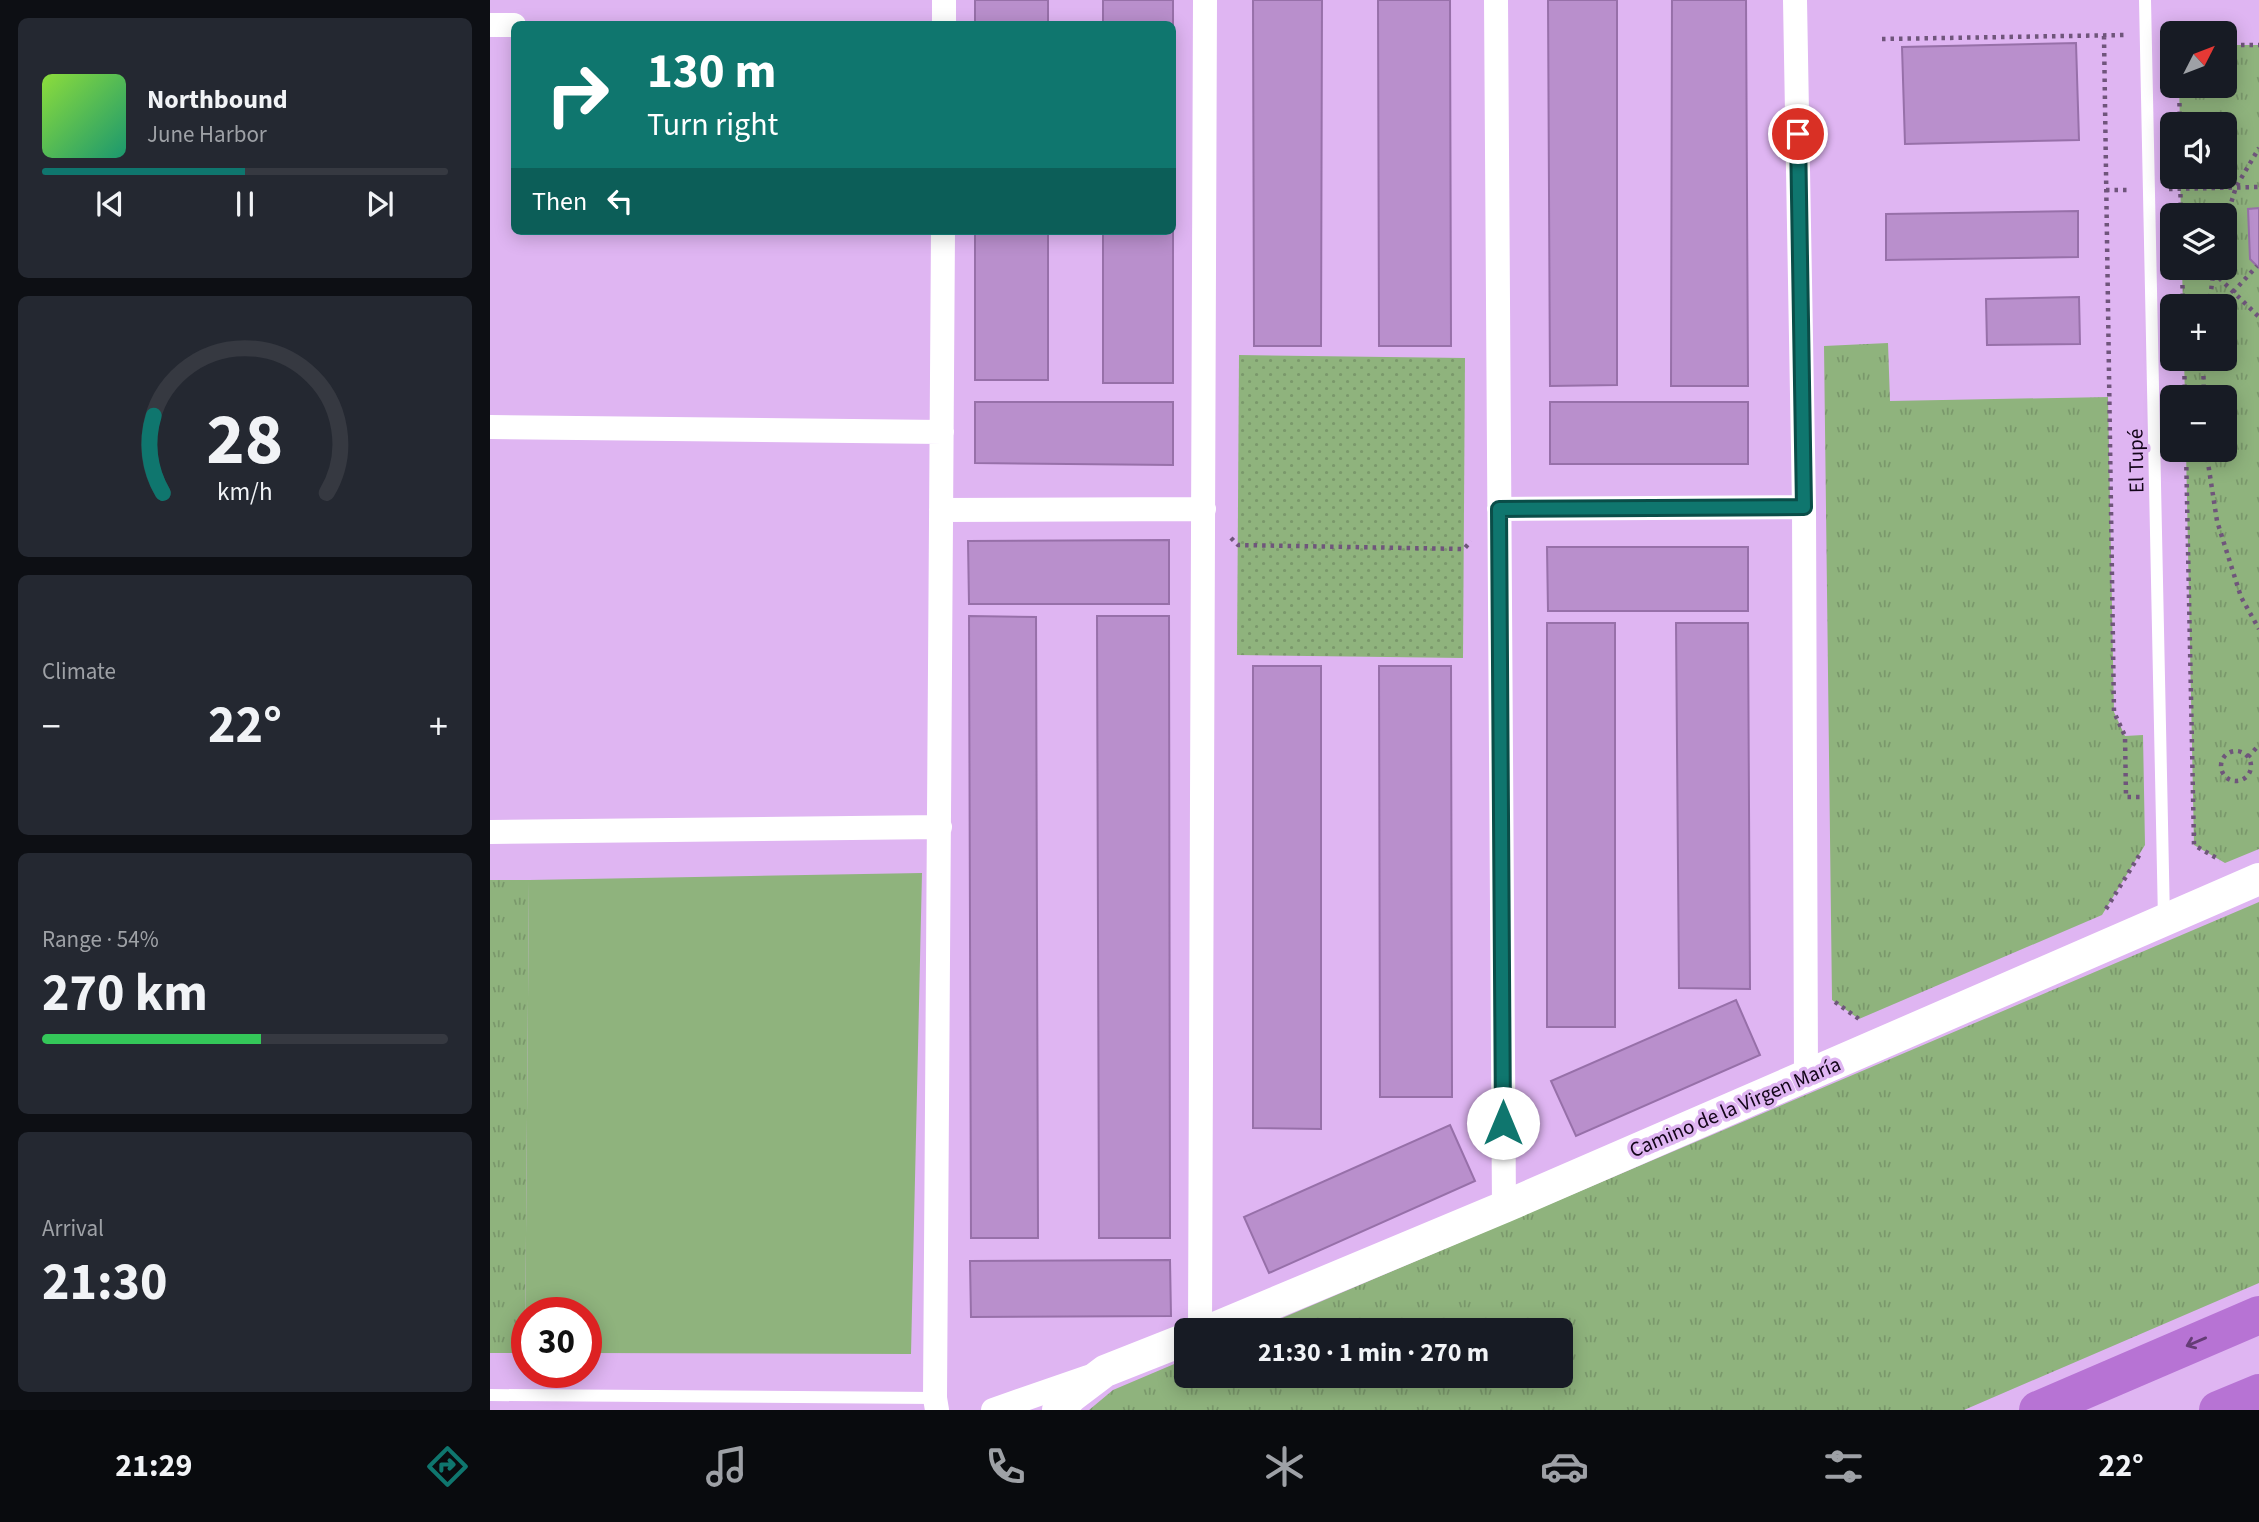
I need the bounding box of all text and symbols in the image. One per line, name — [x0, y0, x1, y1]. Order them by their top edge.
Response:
north arrow — [2160, 21, 2236, 98]
map controls — [2160, 21, 2237, 462]
text: 130 m — [647, 37, 776, 107]
icon: right — [532, 49, 623, 140]
text: Northbound — [147, 81, 288, 118]
text: Turn right — [647, 102, 778, 148]
pin — [1768, 104, 1828, 164]
button: sound — [2160, 112, 2237, 189]
icon: arrive — [1779, 115, 1817, 153]
text: June Harbor — [147, 118, 267, 151]
icon: left — [601, 182, 639, 220]
text: Then — [532, 183, 587, 220]
icon: previous — [91, 185, 129, 223]
icon: pause — [226, 185, 264, 223]
icon: next — [361, 185, 399, 223]
button: layers — [2160, 203, 2237, 280]
button: + — [2160, 294, 2237, 371]
button: − — [2160, 385, 2237, 462]
text: 28 — [207, 388, 283, 492]
street label: El Tupé — [2120, 429, 2152, 493]
text: km/h — [217, 473, 273, 509]
text: Climate — [42, 655, 116, 688]
text: 22° — [208, 689, 282, 763]
text: − — [42, 700, 61, 754]
text: + — [429, 700, 448, 754]
text: Range · 54% — [42, 923, 159, 956]
text: 270 km — [42, 957, 208, 1031]
street label: Camino de la Virgen María — [1625, 1049, 1845, 1165]
position arrow — [1466, 1086, 1540, 1160]
text: Arrival — [42, 1212, 104, 1245]
text: 21:30 — [42, 1246, 167, 1320]
speed limit sign: 30 — [511, 1297, 602, 1388]
text: 21:30 · 1 min · 270 m — [1258, 1334, 1489, 1371]
one-way arrow — [2186, 1336, 2208, 1349]
icon: directions — [423, 1442, 472, 1491]
icon: music — [702, 1442, 751, 1491]
icon: phone — [981, 1442, 1030, 1491]
icon: climate — [1260, 1442, 1309, 1491]
icon: car — [1540, 1442, 1589, 1491]
icon: filters — [1819, 1442, 1868, 1491]
text: 21:29 — [115, 1443, 192, 1489]
text: 22° — [2098, 1443, 2144, 1489]

